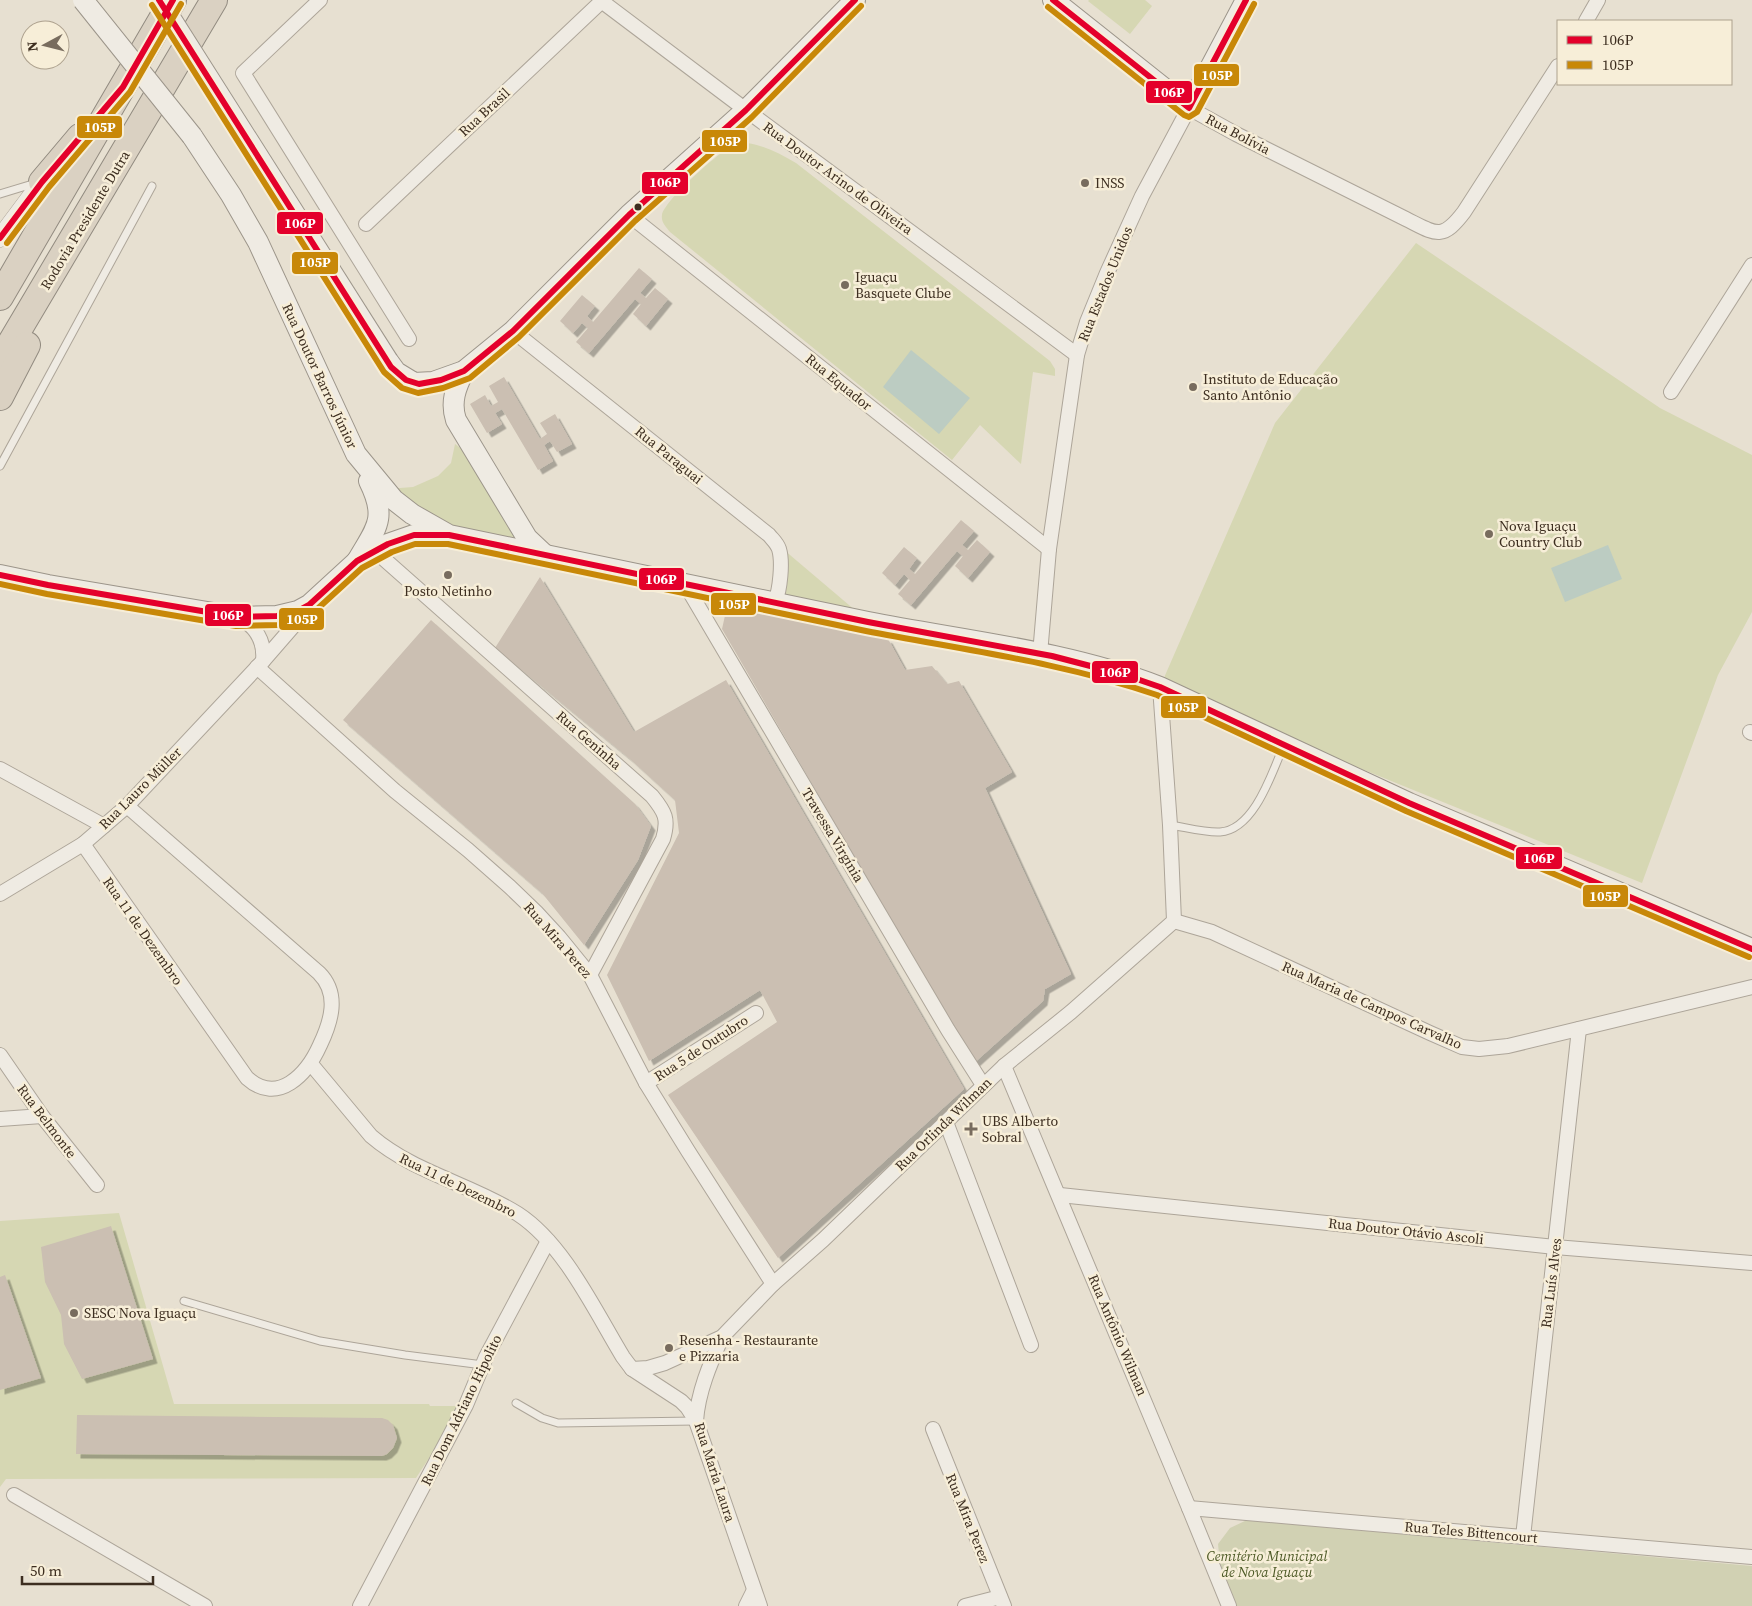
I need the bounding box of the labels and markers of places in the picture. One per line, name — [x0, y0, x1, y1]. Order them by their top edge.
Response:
place label: INSS — [1095, 173, 1125, 193]
marker: INSS — [1079, 177, 1091, 189]
unlabelled marker — [633, 202, 643, 212]
place label: Iguaçu Basquete Clube — [855, 267, 951, 303]
marker: Iguaçu Basquete Clube — [839, 279, 851, 291]
place label: Instituto de Educação Santo Antônio — [1203, 369, 1338, 405]
marker: Instituto de Educação Santo Antônio — [1187, 381, 1199, 393]
place label: Nova Iguaçu Country Club — [1499, 516, 1582, 552]
marker: Nova Iguaçu Country Club — [1483, 528, 1495, 540]
marker: Posto Netinho — [442, 569, 454, 581]
place label: Posto Netinho — [404, 581, 492, 601]
place label: UBS Alberto Sobral — [982, 1111, 1059, 1147]
marker: UBS Alberto Sobral — [964, 1122, 978, 1136]
place label: SESC Nova Iguaçu — [84, 1303, 196, 1323]
marker: SESC Nova Iguaçu — [68, 1307, 80, 1319]
place label: Resenha - Restaurante e Pizzaria — [679, 1330, 818, 1366]
marker: Resenha - Restaurante e Pizzaria — [663, 1342, 675, 1354]

